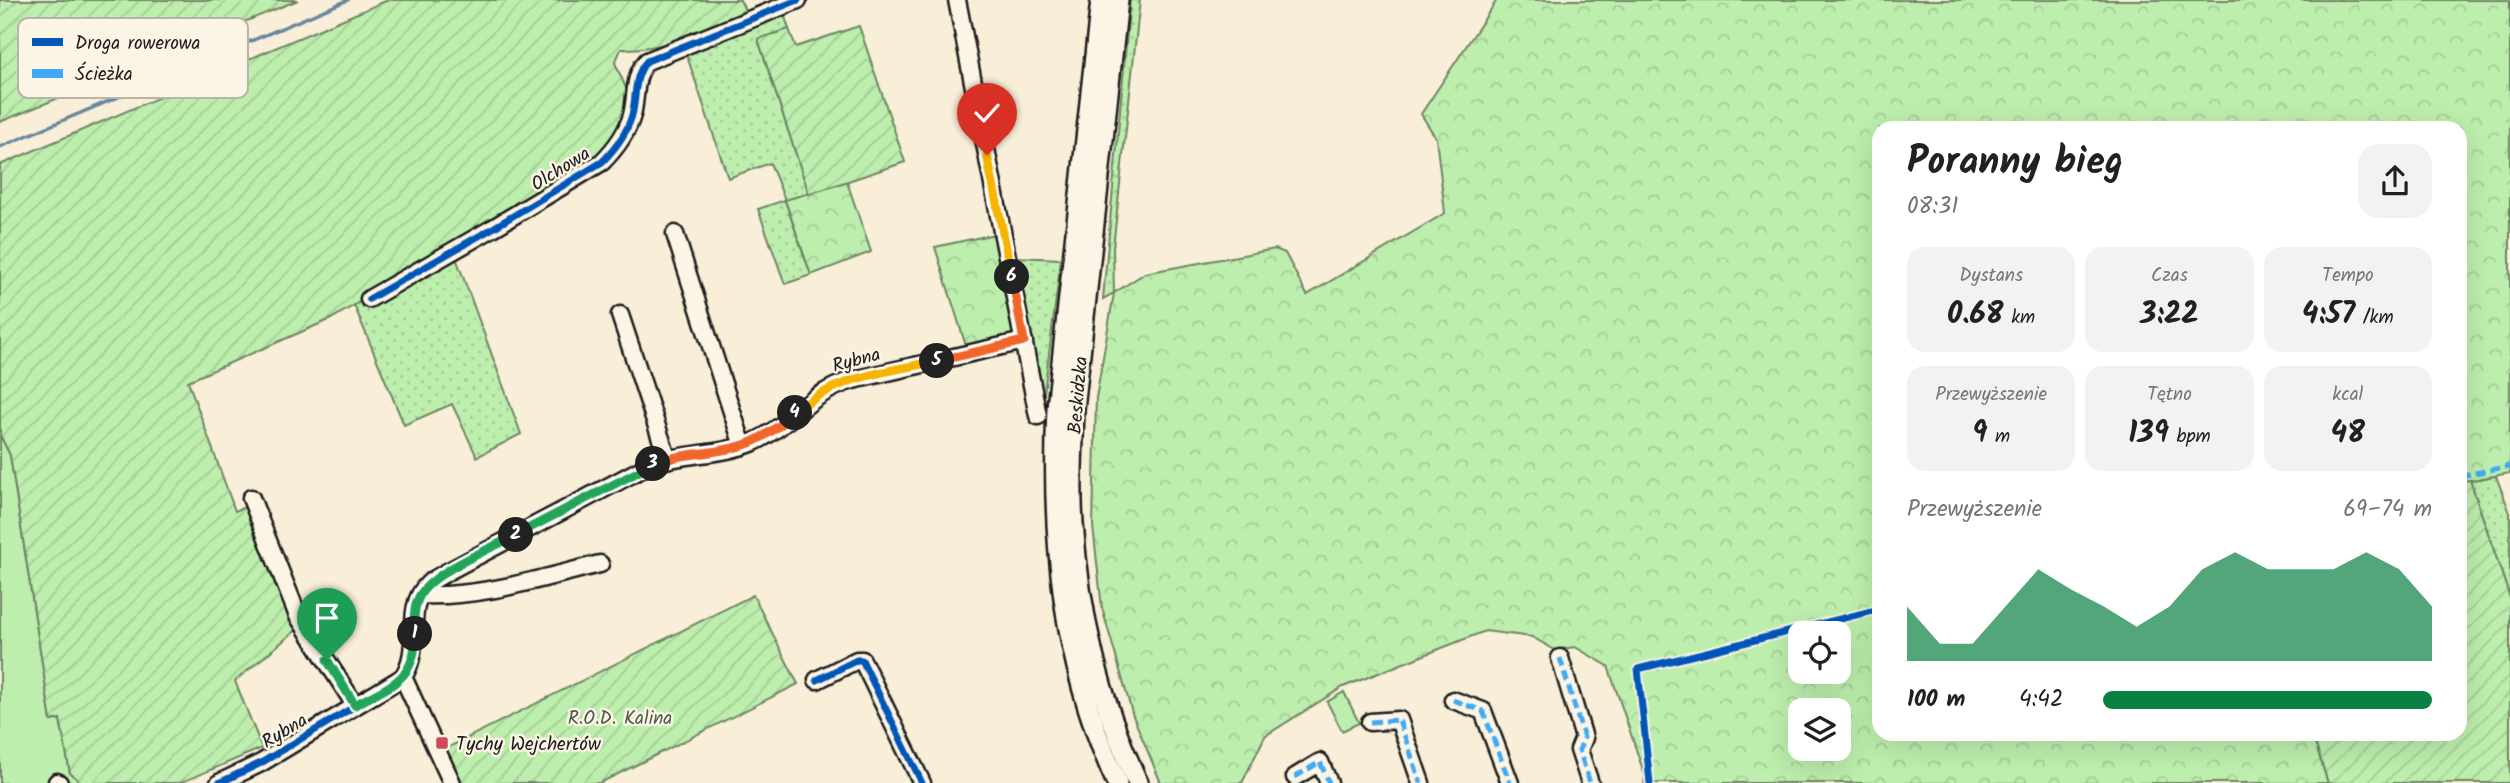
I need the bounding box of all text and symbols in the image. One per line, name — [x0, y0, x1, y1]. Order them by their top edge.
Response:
legend — [18, 18, 248, 98]
text: Droga rowerowa — [75, 29, 201, 59]
text: Ścieżka — [75, 60, 133, 90]
pin — [957, 83, 1017, 155]
icon: check — [968, 94, 1006, 132]
text: Poranny bieg — [1907, 133, 2123, 193]
street label: Olchowa — [525, 140, 597, 200]
button: share — [2358, 144, 2432, 218]
text: 08:31 — [1907, 189, 1958, 225]
pin: 6 — [995, 260, 1030, 294]
text: 6 — [1006, 261, 1017, 291]
text: Dystans — [1959, 261, 2023, 291]
text: Czas — [2151, 261, 2188, 291]
text: Tempo — [2322, 261, 2374, 291]
text: 0.68 — [1947, 291, 2004, 339]
text: 3:22 — [2140, 291, 2199, 339]
text: 4:57 — [2302, 291, 2355, 339]
text: km — [2004, 303, 2035, 333]
text: /km — [2355, 303, 2394, 333]
street label: Rybna — [829, 340, 884, 382]
pin: 5 — [920, 344, 954, 378]
text: 5 — [932, 345, 941, 375]
street label: Beskidzka — [1061, 355, 1097, 435]
text: Przewyższenie — [1935, 380, 2047, 410]
text: Tętno — [2147, 380, 2192, 410]
text: kcal — [2332, 380, 2363, 410]
pin: 4 — [778, 396, 812, 430]
text: 4 — [789, 397, 800, 427]
text: 9 — [1972, 410, 1987, 458]
text: 139 — [2128, 410, 2169, 458]
text: 48 — [2331, 410, 2365, 458]
text: m — [1987, 422, 2010, 452]
text: bpm — [2169, 422, 2211, 452]
pin: 3 — [636, 447, 670, 482]
text: 3 — [647, 448, 658, 478]
text: Przewyższenie — [1907, 492, 2042, 528]
text: 69–74 m — [2343, 492, 2432, 528]
pin: 2 — [498, 518, 534, 552]
text: 2 — [510, 519, 521, 549]
pin — [297, 588, 357, 660]
icon: arrive — [308, 599, 346, 637]
pin: 1 — [398, 616, 432, 652]
text: 1 — [412, 618, 417, 648]
map controls — [1788, 621, 1851, 761]
button: locate — [1788, 621, 1851, 684]
text: 100 m — [1907, 682, 1965, 718]
text: 4:42 — [2019, 682, 2063, 718]
button: layers — [1788, 698, 1851, 761]
park label: R.O.D. Kalina — [568, 704, 672, 734]
street label: Rybna — [256, 706, 314, 757]
place label: Tychy Wejchertów — [456, 730, 601, 760]
marker: Tychy Wejchertów — [434, 735, 450, 751]

